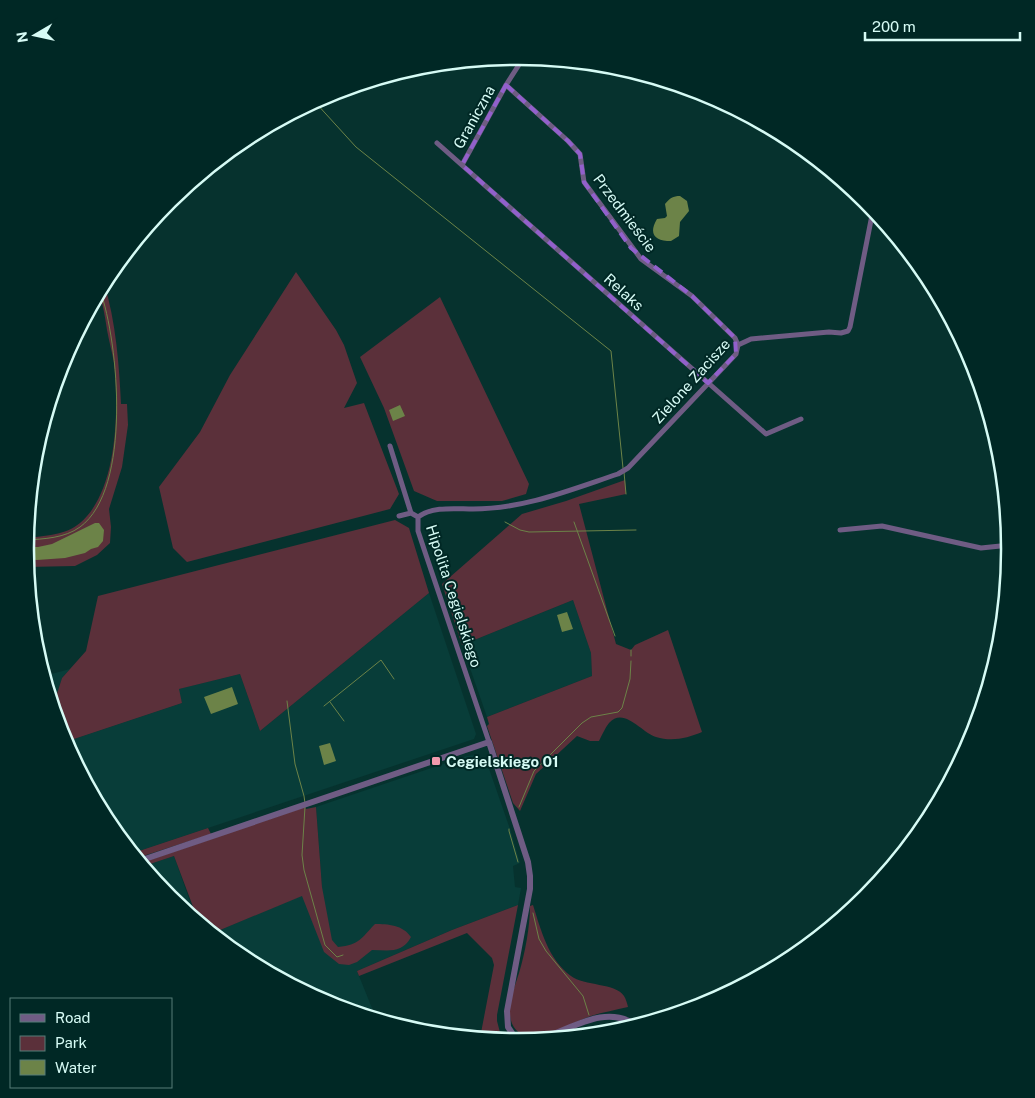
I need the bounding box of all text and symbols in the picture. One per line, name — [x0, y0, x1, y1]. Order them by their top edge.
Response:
north arrow — [10, 10, 60, 60]
scale bar — [865, 10, 1020, 42]
text: 200 m — [872, 18, 916, 35]
text: N — [13, 30, 31, 44]
street label: Graniczna — [450, 83, 498, 151]
street label: Przedmieście — [590, 171, 660, 255]
street label: Relaks — [601, 270, 647, 314]
street label: Zielone Zacisze — [649, 335, 733, 427]
street label: Hipolita Cegielskiego — [423, 523, 485, 669]
place label: Cegielskiego 01 — [446, 753, 559, 770]
marker: Cegielskiego 01 — [430, 755, 442, 767]
legend — [10, 998, 172, 1088]
text: Road — [55, 1009, 91, 1026]
text: Park — [55, 1034, 87, 1051]
text: Water — [55, 1059, 97, 1076]

